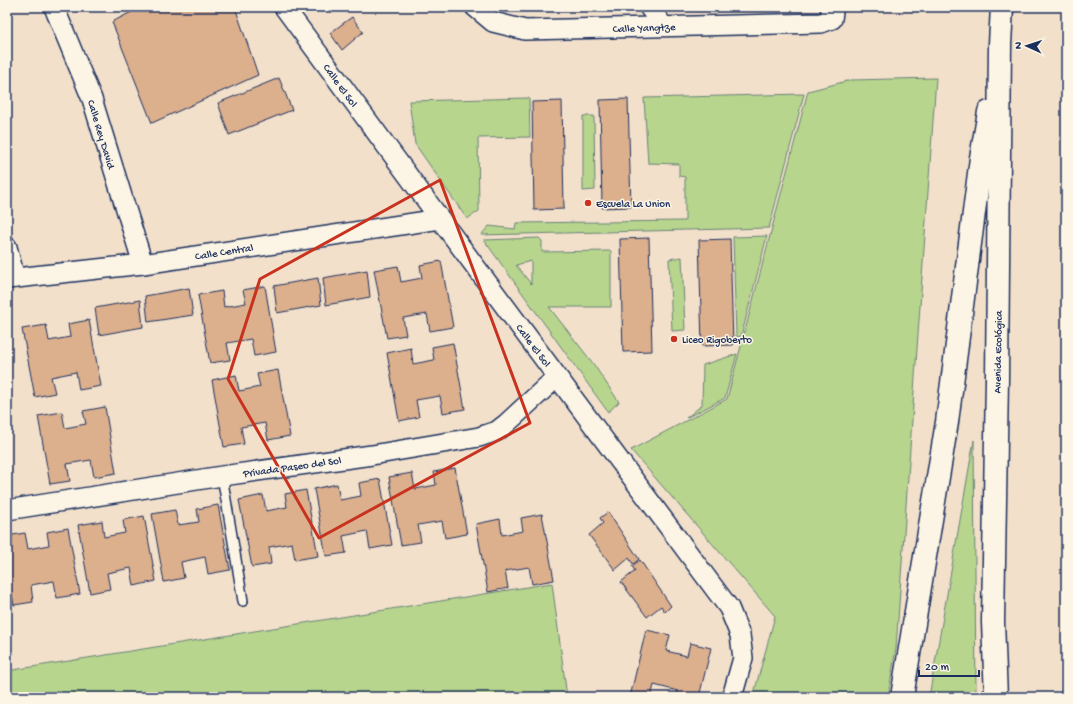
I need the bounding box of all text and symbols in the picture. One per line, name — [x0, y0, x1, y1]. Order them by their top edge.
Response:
street label: Calle Yangtze — [612, 22, 676, 36]
north arrow — [1007, 26, 1047, 66]
text: N — [1013, 42, 1025, 49]
street label: Calle El Sol — [320, 62, 359, 111]
street label: Calle Rey David — [84, 99, 117, 172]
marker: Escuela La Union — [583, 198, 593, 208]
place label: Escuela La Union — [596, 199, 671, 211]
street label: Calle Central — [194, 242, 255, 264]
street label: Avenida Ecológica — [992, 310, 1006, 393]
street label: Calle El Sol — [512, 323, 553, 370]
marker: Liceo Rigoberto — [669, 334, 679, 344]
place label: Liceo Rigoberto — [682, 335, 752, 347]
street label: Privada Paseo del Sol — [241, 455, 343, 481]
scale bar — [919, 652, 979, 678]
text: 20 m — [925, 661, 950, 675]

